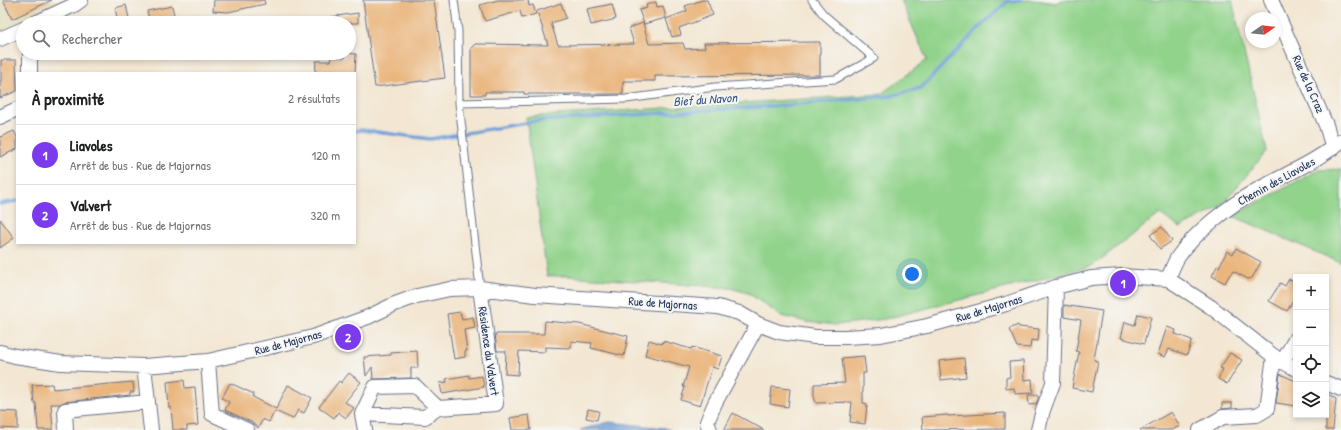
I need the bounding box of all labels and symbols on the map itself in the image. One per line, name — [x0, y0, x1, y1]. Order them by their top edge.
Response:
north arrow — [1245, 12, 1281, 48]
street label: Rue de la Craz — [1289, 52, 1329, 116]
water label: Bief du Navon — [672, 88, 739, 110]
street label: Chemin des Liavoles — [1234, 152, 1318, 209]
your location — [902, 264, 922, 284]
pin: 1 — [1110, 268, 1136, 298]
street label: Rue de Majornas — [954, 290, 1025, 326]
street label: Rue de Majornas — [628, 292, 698, 314]
street label: Résidence du Valvert — [474, 305, 504, 398]
pin: 2 — [335, 322, 361, 352]
street label: Rue de Majornas — [253, 325, 324, 359]

